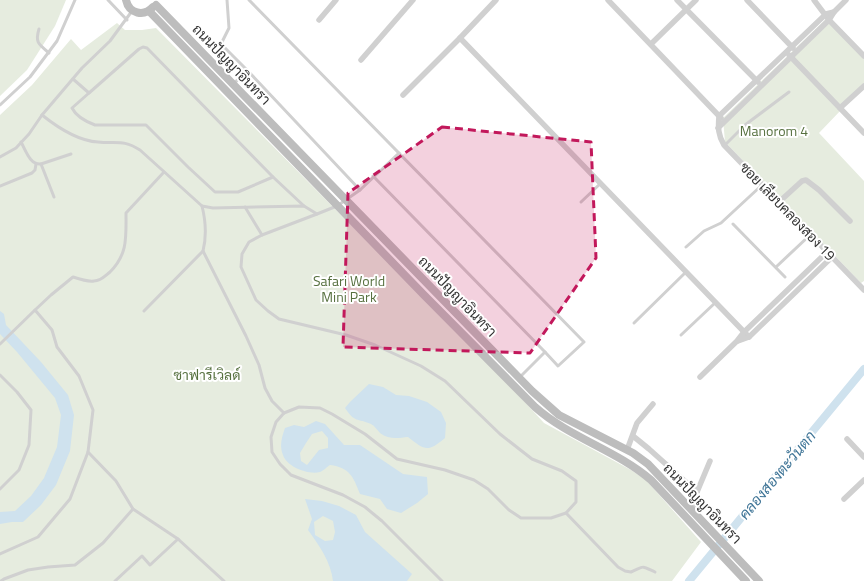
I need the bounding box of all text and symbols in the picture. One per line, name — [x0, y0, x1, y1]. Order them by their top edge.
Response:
street label: ถนนปัญญาอินทรา — [188, 19, 276, 109]
park label: Manorom 4 — [740, 120, 808, 141]
street label: ซอย เลียบคลองสอง 19 — [735, 157, 841, 265]
street label: ถนนปัญญาอินทรา — [414, 251, 502, 341]
park label: Safari World Mini Park — [313, 270, 385, 307]
park label: ซาฟารีเวิลด์ — [174, 364, 240, 385]
water label: คลองสองตะวันตก — [733, 426, 821, 524]
street label: ถนนปัญญาอินทรา — [659, 458, 747, 548]

